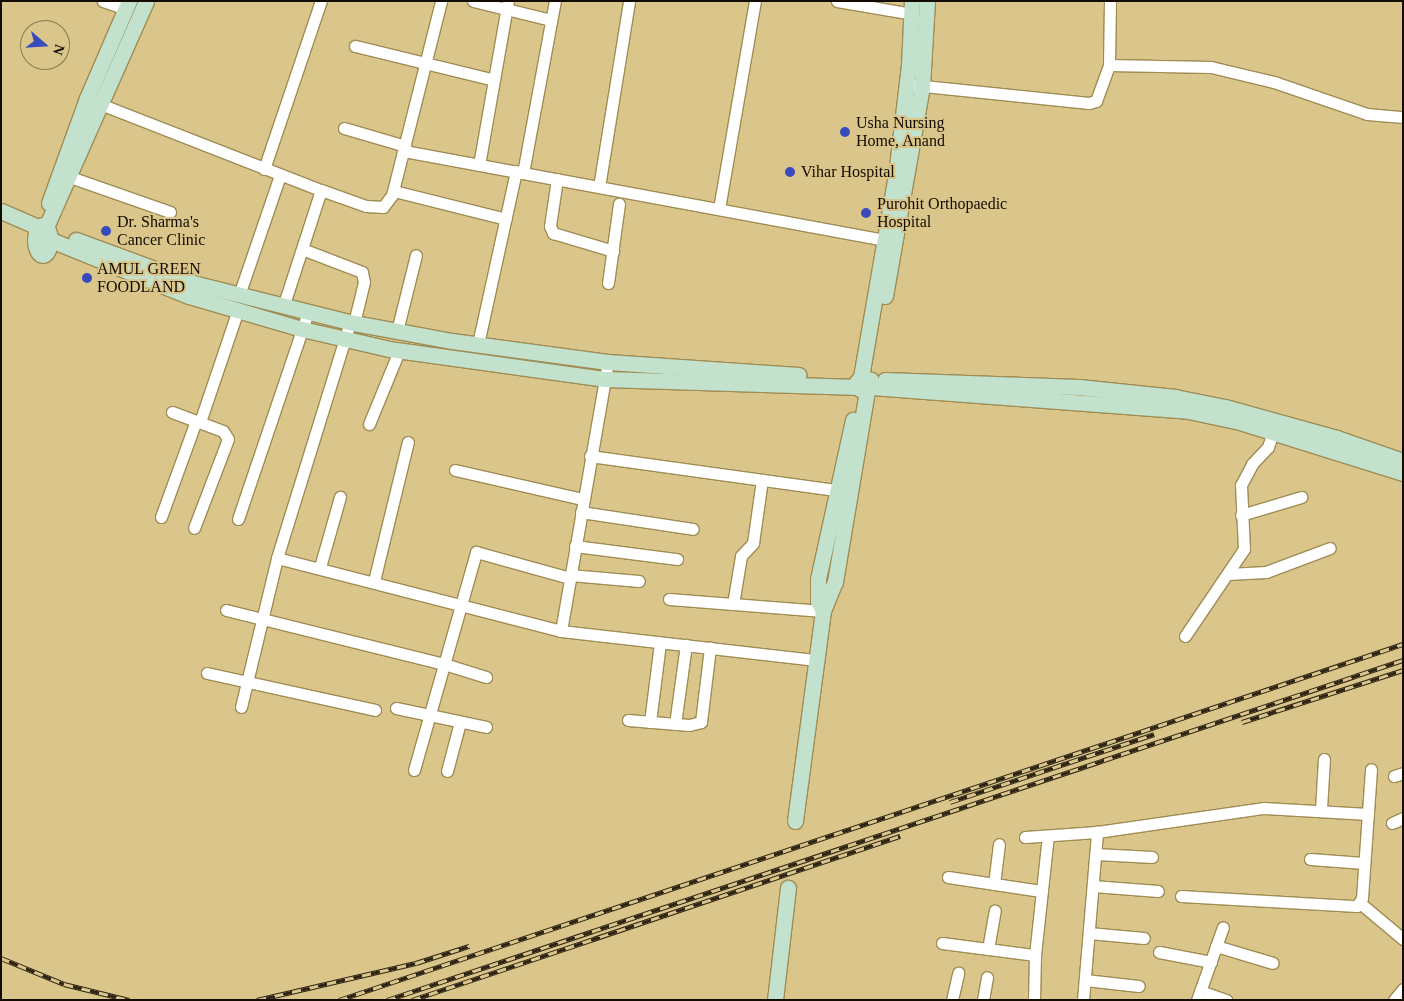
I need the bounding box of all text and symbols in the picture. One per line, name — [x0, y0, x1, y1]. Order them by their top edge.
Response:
north arrow — [20, 20, 70, 70]
text: N — [50, 42, 67, 57]
place label: Usha Nursing Home, Anand — [856, 113, 946, 151]
marker: Usha Nursing Home, Anand — [838, 125, 852, 139]
place label: Vihar Hospital — [801, 162, 895, 182]
marker: Vihar Hospital — [783, 165, 797, 179]
place label: Purohit Orthopaedic Hospital — [877, 194, 1007, 232]
marker: Purohit Orthopaedic Hospital — [859, 206, 873, 220]
place label: Dr. Sharma's Cancer Clinic — [117, 212, 205, 250]
marker: Dr. Sharma's Cancer Clinic — [99, 224, 113, 238]
place label: AMUL GREEN FOODLAND — [97, 259, 201, 297]
marker: AMUL GREEN FOODLAND — [81, 272, 93, 284]

